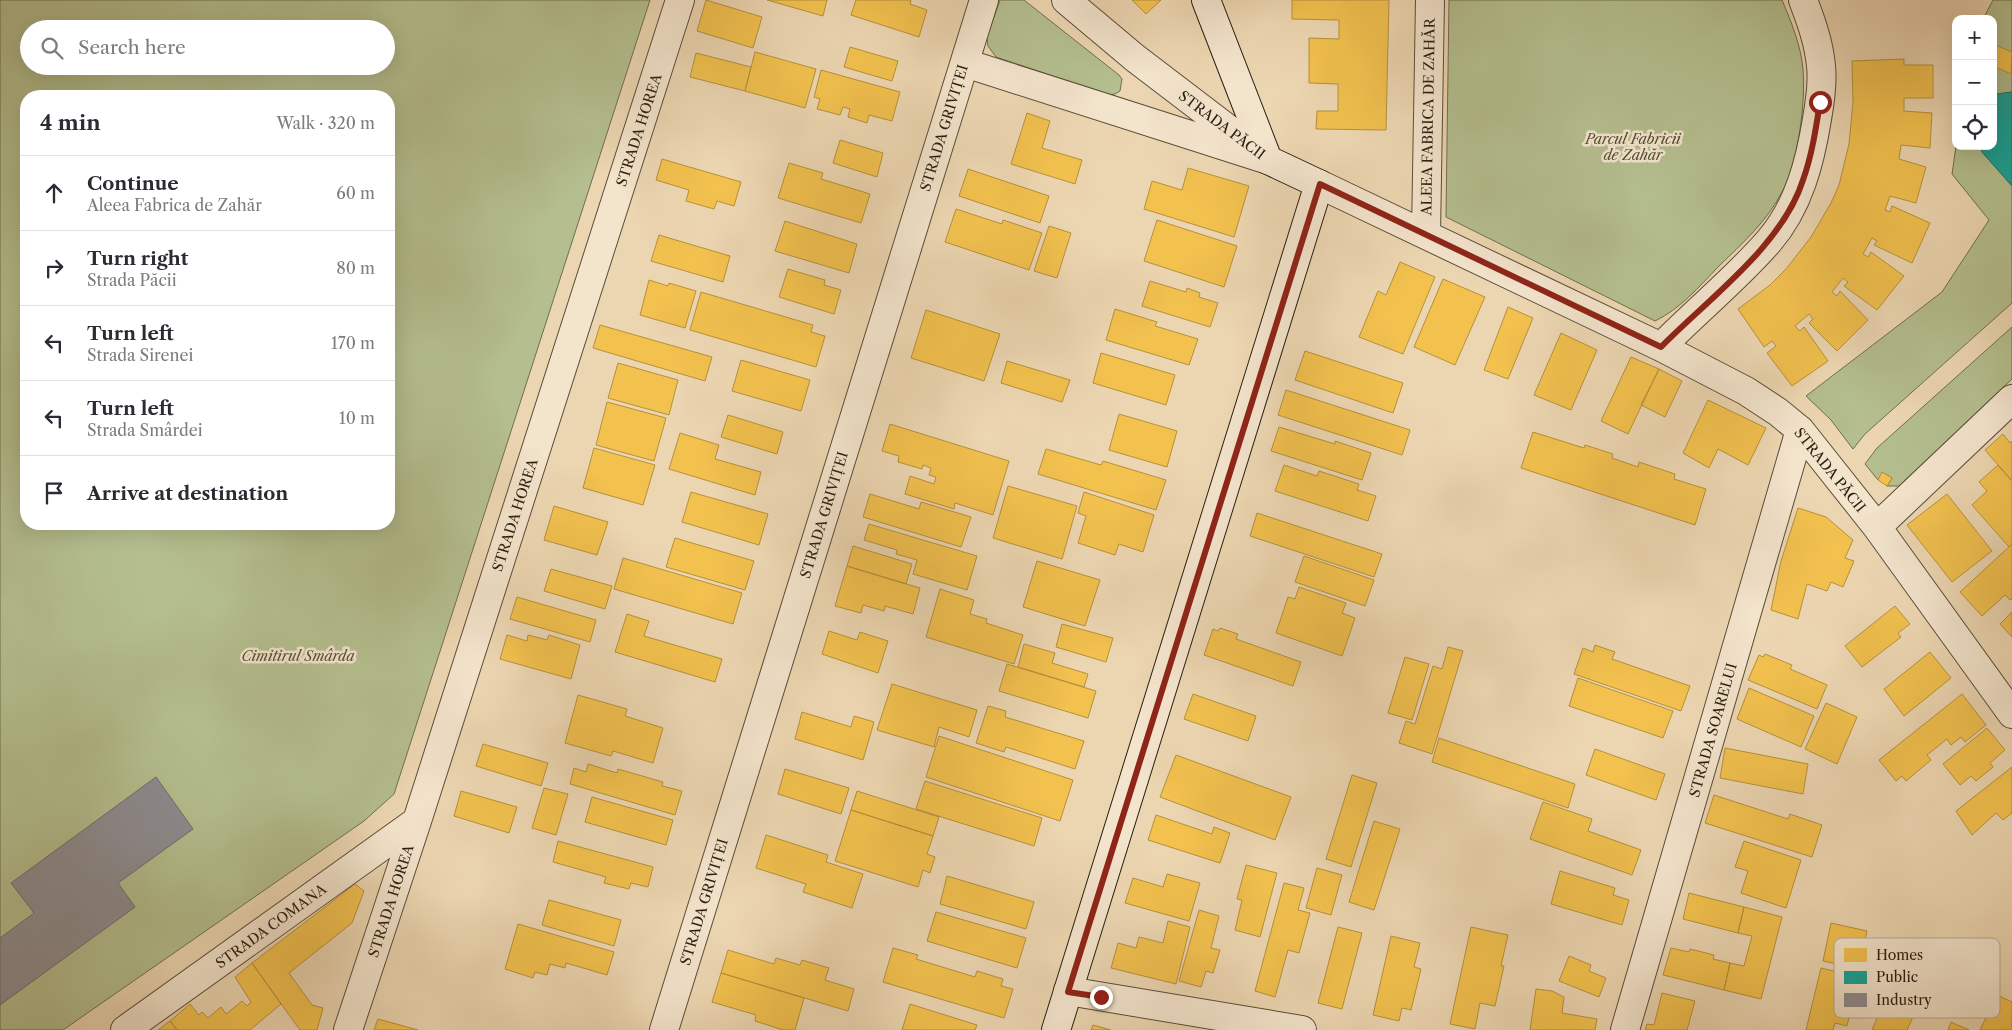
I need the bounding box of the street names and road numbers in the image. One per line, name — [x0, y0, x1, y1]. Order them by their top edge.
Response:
street label: ALEEA FABRICA DE ZAHĂR — [1417, 17, 1439, 217]
street label: STRADA GRIVIȚEI — [916, 62, 972, 194]
street label: STRADA HOREA — [612, 71, 666, 189]
street label: STRADA PĂCII — [1175, 87, 1269, 163]
street label: STRADA PĂCII — [1790, 424, 1870, 516]
street label: STRADA GRIVIȚEI — [796, 449, 852, 581]
street label: STRADA HOREA — [488, 456, 542, 574]
street label: STRADA SOARELUI — [1685, 661, 1741, 799]
street label: STRADA GRIVIȚEI — [676, 836, 732, 968]
street label: STRADA HOREA — [364, 842, 418, 960]
street label: STRADA COMANA — [212, 879, 330, 972]

